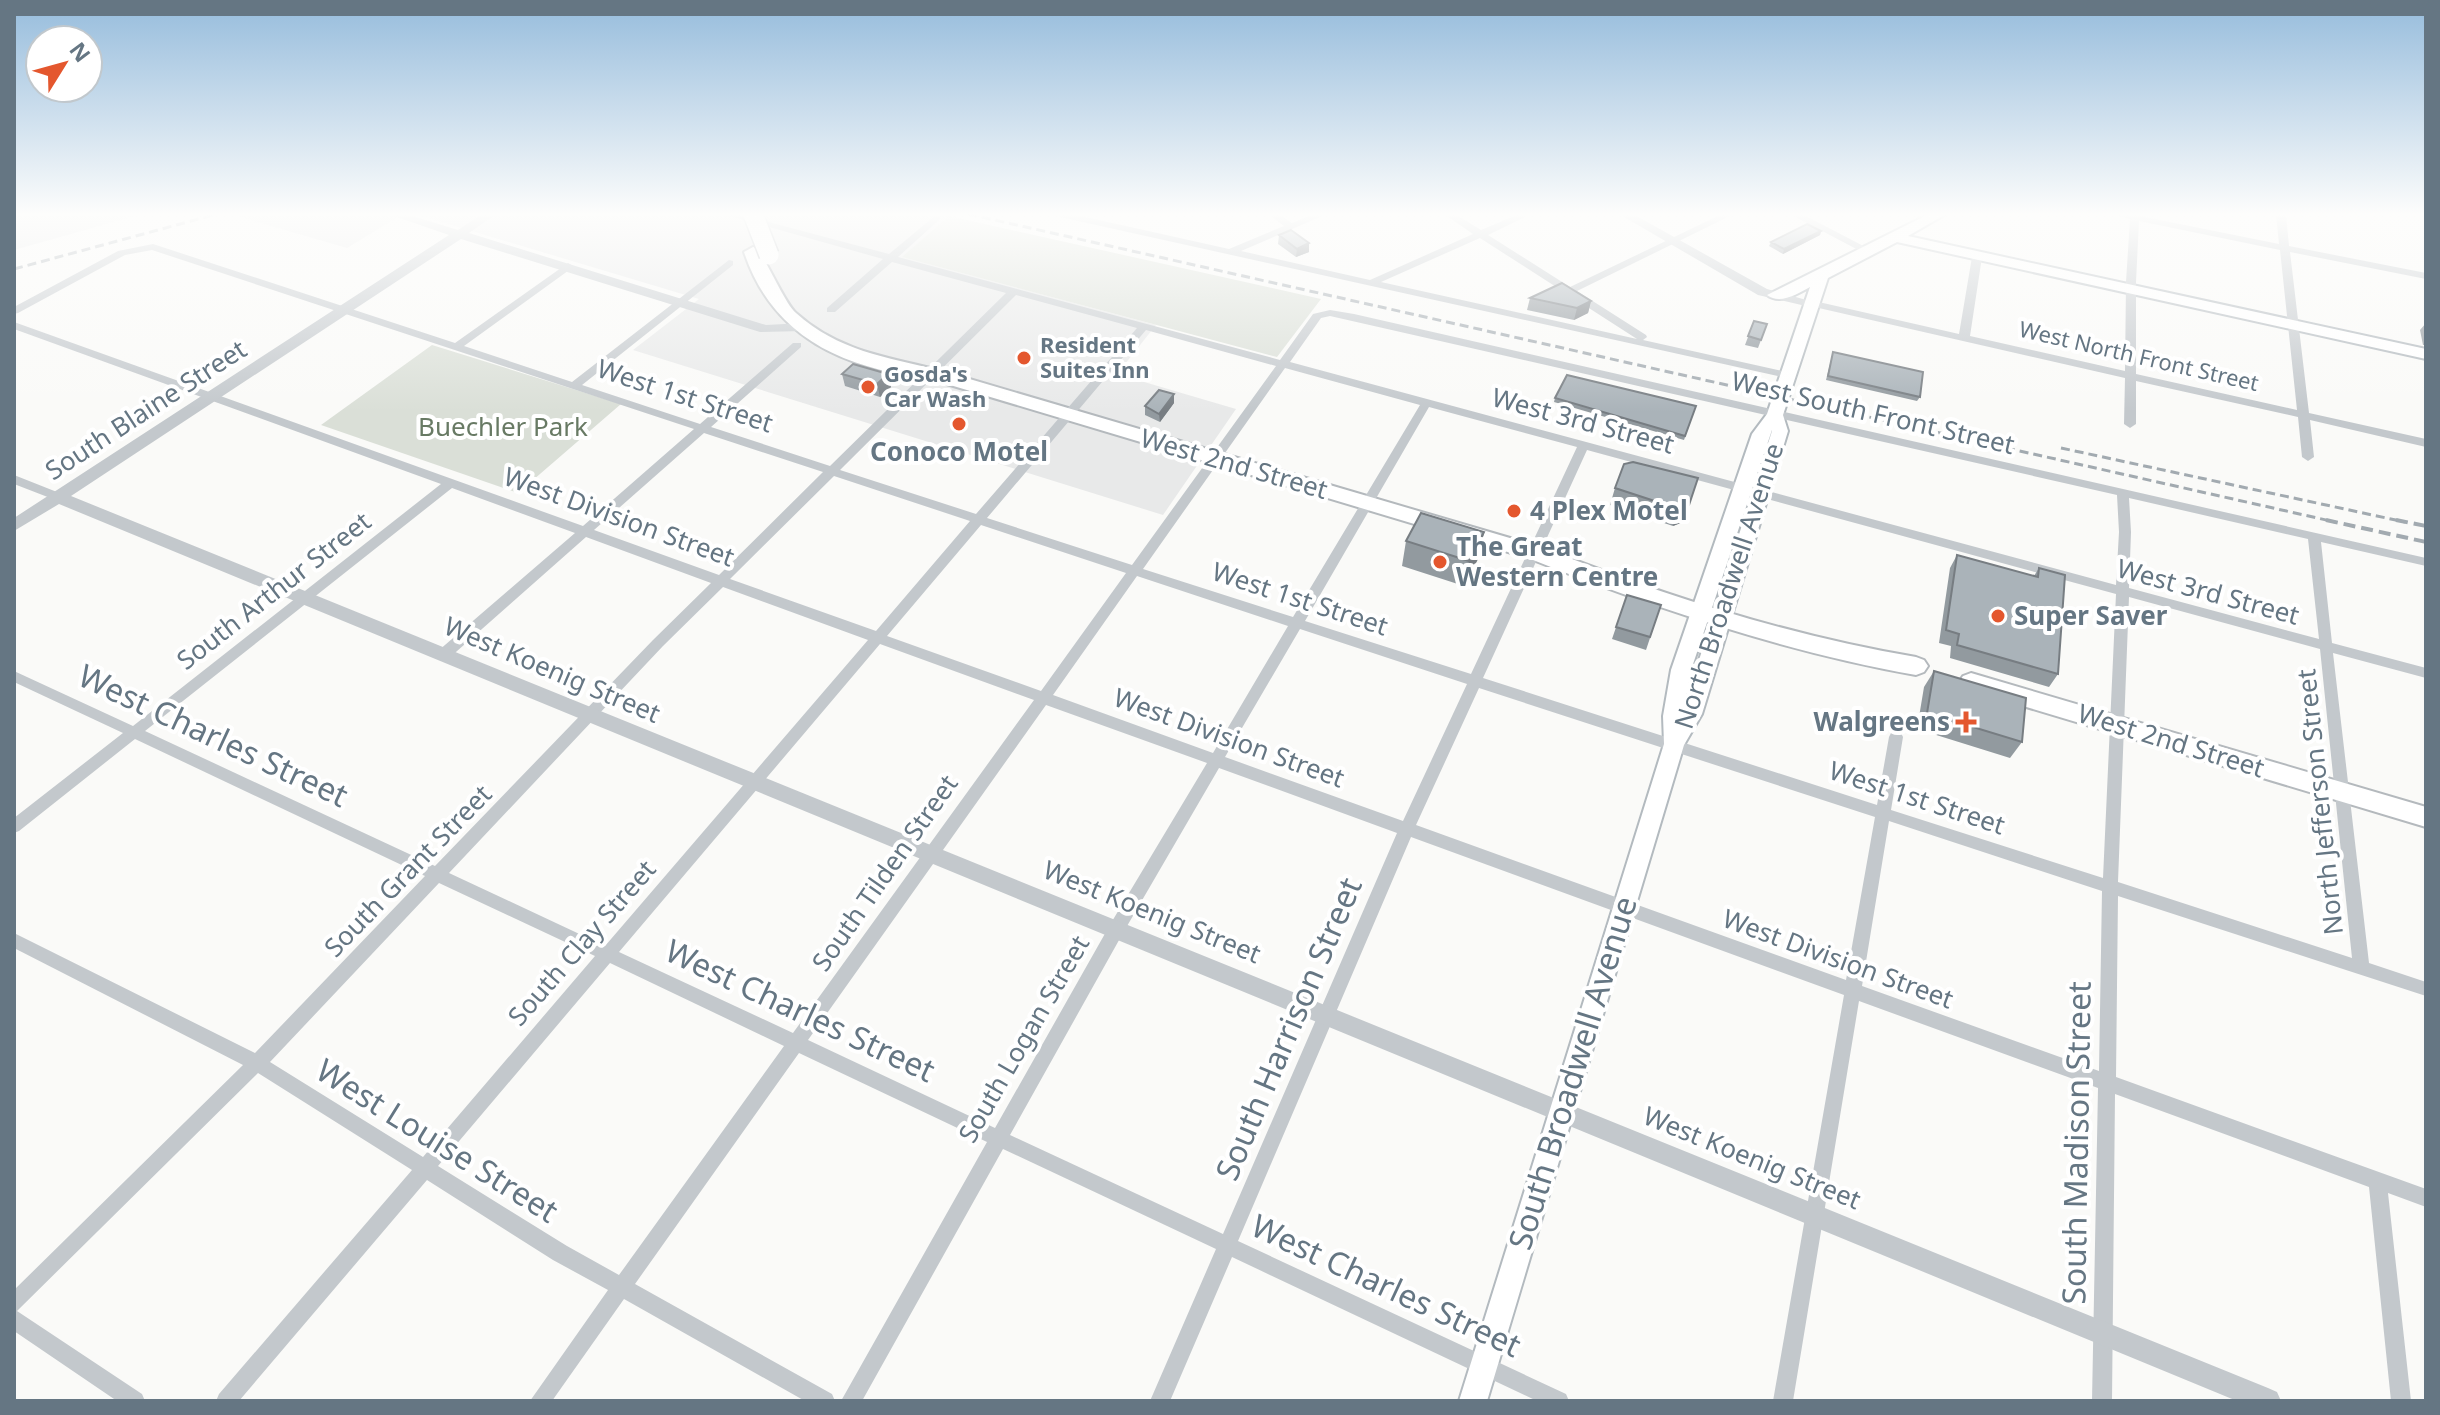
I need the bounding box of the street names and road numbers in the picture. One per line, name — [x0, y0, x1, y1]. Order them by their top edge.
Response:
street label: West North Front Street — [2016, 313, 2262, 397]
street label: South Blaine Street — [38, 331, 253, 488]
street label: West 1st Street — [593, 350, 778, 440]
street label: West South Front Street — [1728, 362, 2018, 462]
street label: West 3rd Street — [1488, 378, 1678, 462]
street label: West 2nd Street — [1136, 419, 1332, 507]
street label: North Broadwell Avenue — [1665, 438, 1791, 733]
street label: West Division Street — [499, 458, 740, 575]
street label: South Arthur Street — [169, 503, 378, 677]
street label: West 3rd Street — [2113, 549, 2303, 633]
street label: West 1st Street — [1208, 553, 1393, 643]
street label: West Koenig Street — [439, 607, 666, 731]
street label: West Charles Street — [72, 653, 355, 816]
street label: North Jefferson Street — [2287, 667, 2351, 937]
street label: West Division Street — [1109, 679, 1350, 796]
street label: West 2nd Street — [2074, 695, 2269, 786]
street label: West 1st Street — [1825, 752, 2010, 842]
street label: South Tilden Street — [803, 767, 966, 978]
street label: South Grant Street — [316, 776, 499, 964]
street label: West Koenig Street — [1038, 851, 1266, 971]
street label: South Clay Street — [499, 852, 663, 1033]
street label: South Harrison Street — [1204, 871, 1371, 1186]
street label: South Broadwell Avenue — [1497, 891, 1646, 1254]
street label: West Division Street — [1718, 900, 1959, 1017]
street label: West Charles Street — [659, 928, 942, 1091]
street label: South Logan Street — [949, 928, 1097, 1149]
street label: South Madison Street — [2051, 981, 2100, 1305]
street label: West Louise Street — [309, 1048, 567, 1232]
street label: West Koenig Street — [1638, 1097, 1866, 1217]
street label: West Charles Street — [1245, 1203, 1528, 1366]

